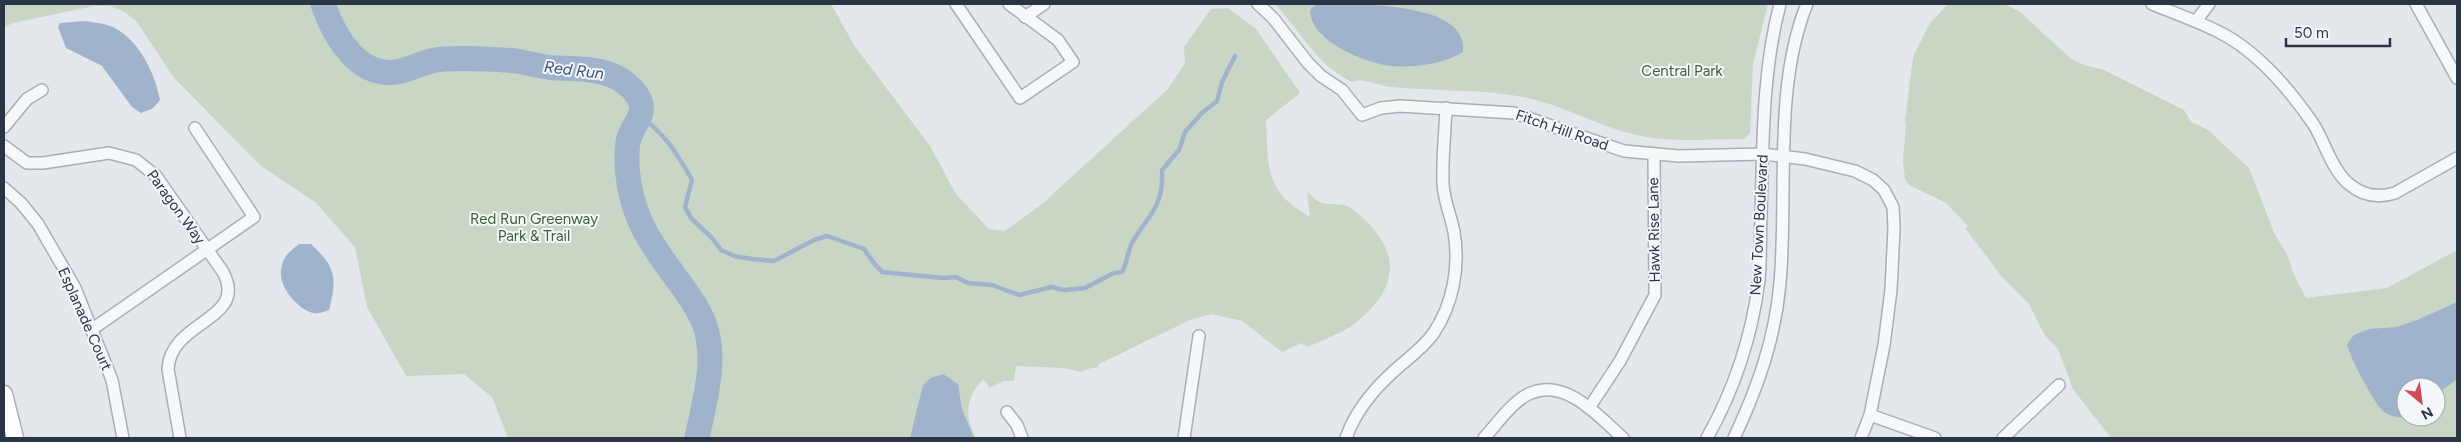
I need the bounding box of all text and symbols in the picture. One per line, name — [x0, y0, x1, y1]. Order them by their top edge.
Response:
scale bar — [2286, 15, 2390, 47]
text: 50 m — [2294, 24, 2329, 42]
water label: Red Run — [543, 57, 605, 83]
park label: Central Park — [1641, 62, 1723, 80]
street label: Fitch Hill Road — [1513, 106, 1611, 154]
street label: New Town Boulevard — [1746, 154, 1772, 296]
street label: Paragon Way — [143, 166, 209, 248]
street label: Hawk Rise Lane — [1644, 177, 1664, 283]
park label: Red Run Greenway Park & Trail — [470, 210, 598, 245]
street label: Esplanade Court — [54, 265, 116, 374]
north arrow — [2396, 377, 2446, 427]
text: N — [2418, 403, 2436, 423]

